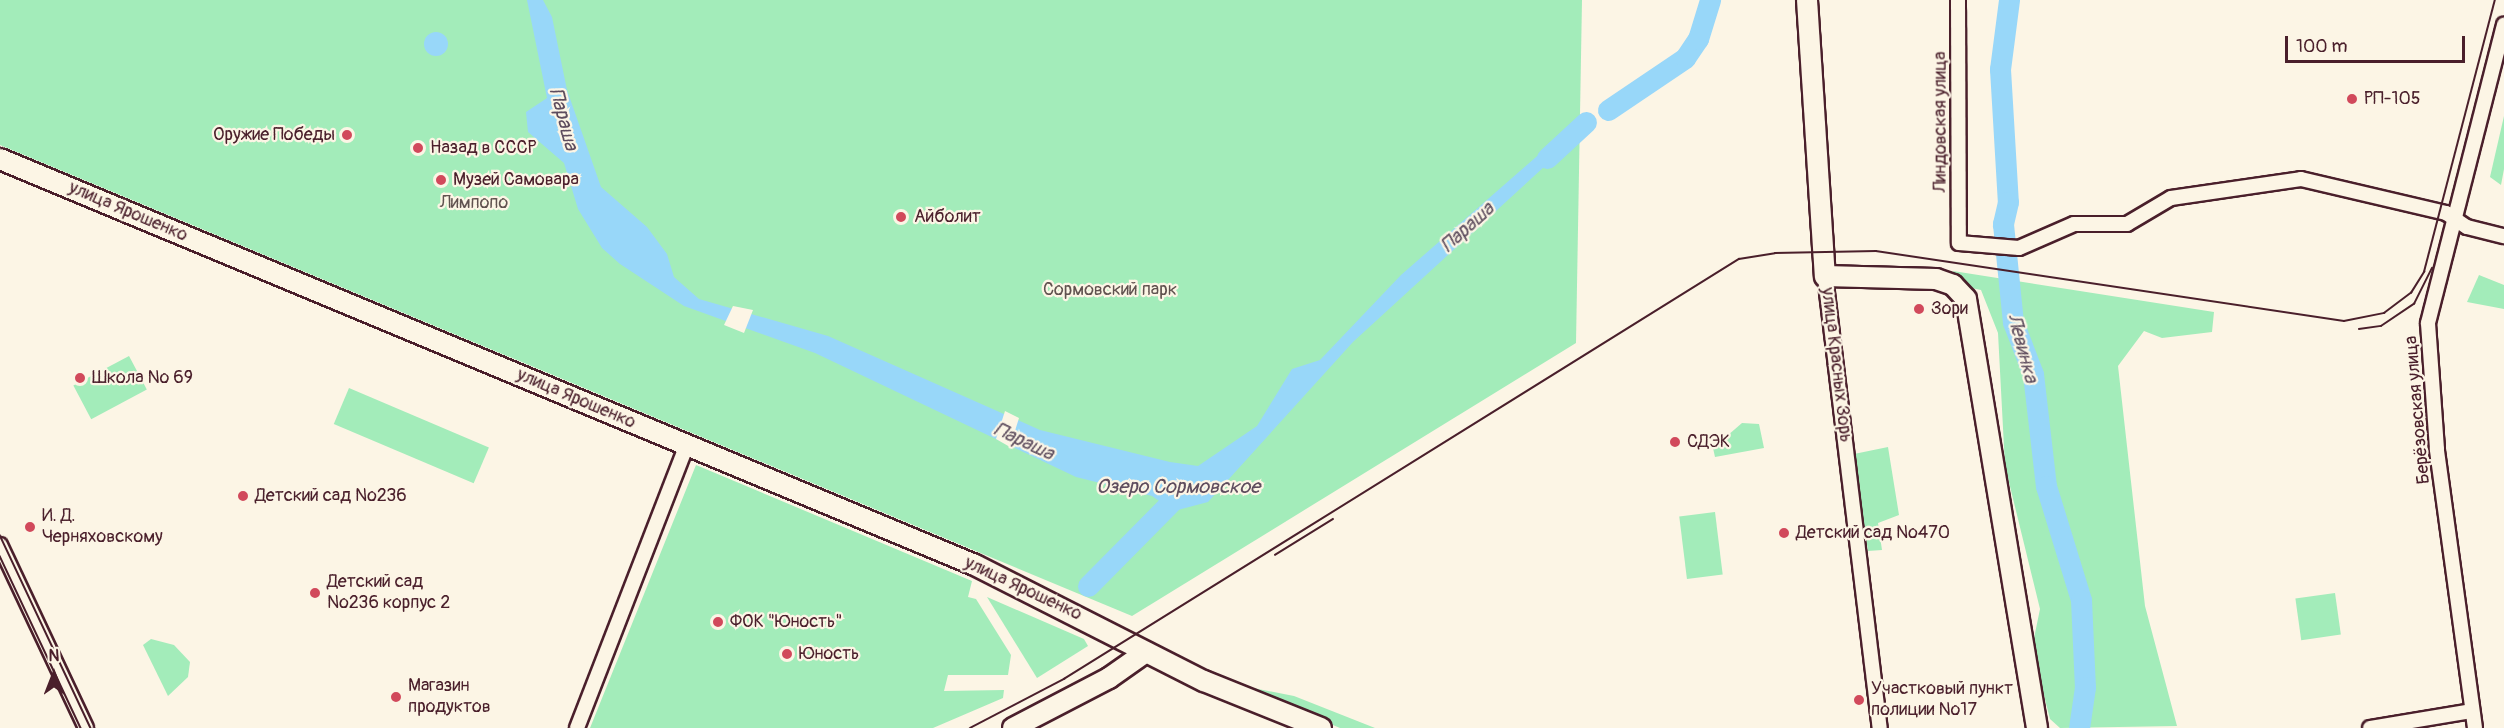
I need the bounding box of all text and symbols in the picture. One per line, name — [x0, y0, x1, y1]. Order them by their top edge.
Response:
scale bar — [2288, 24, 2468, 62]
text: 100 m — [2296, 35, 2348, 58]
street label: Линдовская улица — [1930, 51, 1952, 193]
water label: Параша — [544, 85, 584, 153]
place label: РП-105 — [2364, 88, 2421, 110]
marker: РП-105 — [2345, 92, 2359, 106]
place label: Оружие Победы — [213, 124, 335, 146]
marker: Оружие Победы — [340, 128, 354, 142]
place label: Назад в СССР — [430, 137, 537, 159]
marker: Назад в СССР — [411, 141, 425, 155]
place label: Музей Самовара — [453, 169, 579, 191]
marker: Музей Самовара — [434, 173, 448, 187]
street label: улица Ярошенко — [65, 177, 191, 247]
park label: Лимпопо — [440, 192, 508, 214]
water label: Параша — [1435, 197, 1499, 257]
place label: Айболит — [914, 206, 981, 228]
marker: Айболит — [892, 208, 910, 226]
park label: Сормовский парк — [1043, 279, 1177, 301]
street label: улица Красных Зорь — [1816, 286, 1856, 444]
place label: Зори — [1931, 298, 1968, 320]
marker: Зори — [1912, 302, 1926, 316]
water label: Левинка — [2002, 311, 2044, 385]
street label: Берёзовская улица — [2401, 335, 2435, 485]
street label: улица Ярошенко — [513, 364, 639, 434]
place label: Школа № 69 — [92, 367, 193, 389]
marker: Школа № 69 — [73, 371, 87, 385]
water label: Параша — [990, 417, 1058, 465]
place label: СДЭК — [1687, 431, 1730, 453]
marker: СДЭК — [1668, 435, 1682, 449]
water label: Озеро Сормовское — [1096, 474, 1260, 498]
place label: Детский сад №236 — [255, 485, 407, 507]
marker: Детский сад №236 — [236, 489, 250, 503]
place label: И. Д. Черняховскому — [42, 506, 163, 548]
marker: И. Д. Черняховскому — [23, 520, 37, 534]
place label: Детский сад №470 — [1796, 522, 1950, 544]
marker: Детский сад №470 — [1777, 526, 1791, 540]
street label: улица Ярошенко — [961, 552, 1085, 626]
place label: Детский сад №236 корпус 2 — [327, 572, 450, 614]
marker: Детский сад №236 корпус 2 — [308, 586, 322, 600]
place label: ФОК "Юность" — [730, 611, 843, 633]
marker: ФОК "Юность" — [711, 615, 725, 629]
place label: Юность — [799, 643, 859, 665]
north arrow — [24, 644, 84, 704]
text: N — [49, 646, 59, 666]
marker: Юность — [780, 647, 794, 661]
place label: Магазин продуктов — [408, 676, 491, 718]
place label: Участковый пункт полиции №17 — [1871, 679, 2013, 722]
marker: Магазин продуктов — [389, 690, 403, 704]
marker: Участковый пункт полиции №17 — [1852, 693, 1866, 707]

